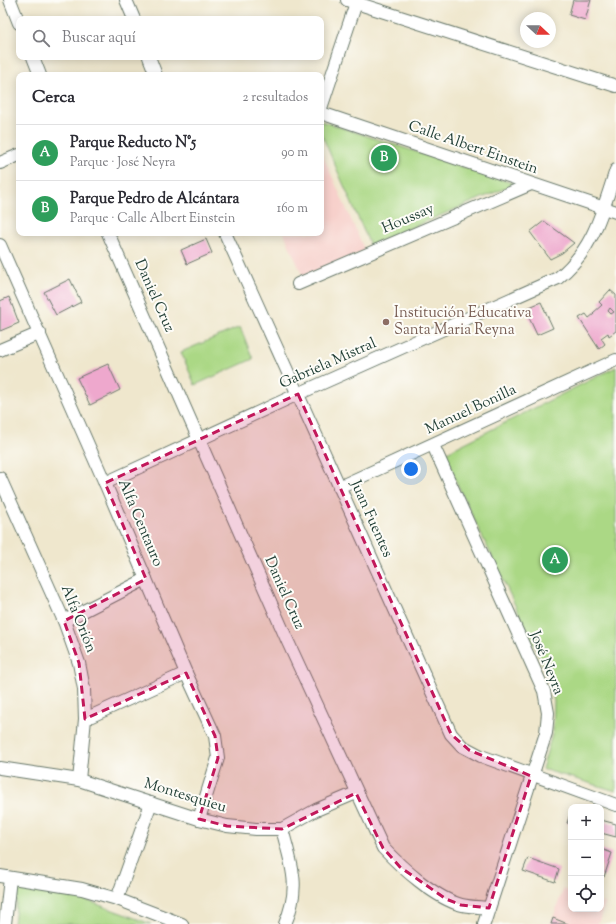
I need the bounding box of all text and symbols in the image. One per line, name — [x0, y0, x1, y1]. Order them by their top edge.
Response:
north arrow — [520, 12, 556, 48]
search box — [16, 16, 324, 60]
icon: search — [30, 27, 52, 49]
text: Buscar aquí — [62, 28, 136, 49]
text: Cerca — [32, 86, 75, 110]
text: 2 resultados — [242, 89, 308, 107]
street label: Calle Albert Einstein — [405, 116, 541, 180]
text: Parque Reducto N°5 — [70, 133, 196, 154]
pin: B — [371, 143, 397, 173]
text: A — [40, 144, 50, 162]
text: 90 m — [281, 144, 308, 162]
text: Parque · José Neyra — [70, 154, 176, 172]
text: Parque Pedro de Alcántara — [70, 189, 239, 210]
street label: Houssay — [379, 198, 438, 239]
text: B — [41, 200, 49, 218]
text: 160 m — [277, 200, 308, 218]
text: Parque · Calle Albert Einstein — [70, 210, 235, 228]
street label: Daniel Cruz — [129, 256, 180, 336]
place label: Institución Educativa Santa Maria Reyna — [394, 303, 532, 341]
marker: Institución Educativa Santa Maria Reyna — [381, 317, 391, 327]
street label: Gabriela Mistral — [276, 333, 380, 395]
street label: Manuel Bonilla — [422, 380, 520, 440]
your location — [401, 459, 421, 479]
street label: Alfa Centauro — [112, 476, 168, 570]
street label: Juan Fuentes — [344, 476, 397, 561]
pin: A — [542, 545, 568, 575]
street label: Daniel Cruz — [259, 553, 310, 633]
street label: Alfa Orión — [55, 582, 101, 656]
street label: José Neyra — [523, 627, 568, 698]
street label: Montesquieu — [141, 774, 229, 819]
map controls — [568, 804, 604, 912]
button: + — [568, 804, 604, 840]
button: − — [568, 840, 604, 876]
button: locate — [568, 876, 604, 912]

